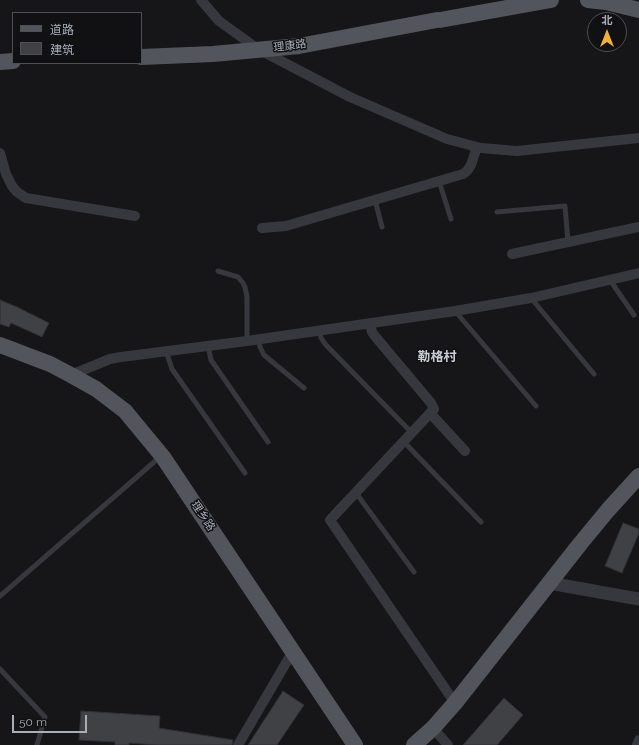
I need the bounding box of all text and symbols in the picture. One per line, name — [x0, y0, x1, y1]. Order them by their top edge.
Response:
legend — [12, 12, 142, 64]
north arrow — [587, 12, 627, 52]
text: 北 — [602, 14, 613, 27]
text: 道路 — [50, 23, 74, 37]
street label: 理康路 — [273, 37, 307, 55]
text: 建筑 — [50, 43, 74, 57]
district label: 勒格村 — [418, 349, 456, 365]
street label: 理乡路 — [188, 499, 218, 533]
scale bar — [14, 707, 89, 733]
text: 50 m — [19, 715, 47, 729]

